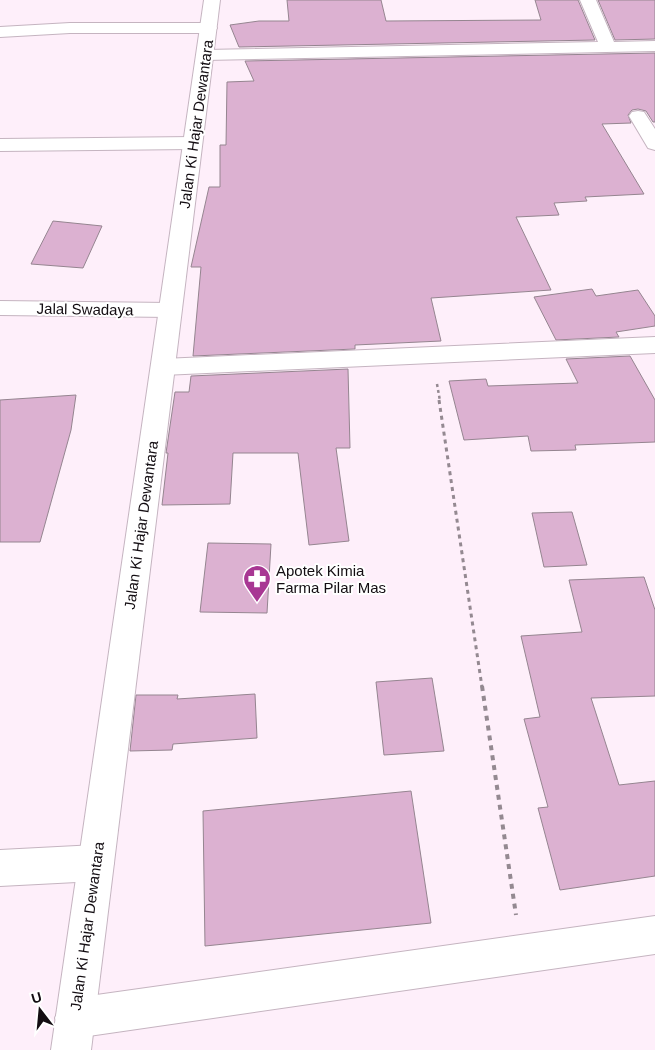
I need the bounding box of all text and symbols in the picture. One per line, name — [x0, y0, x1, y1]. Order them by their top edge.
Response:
street label: Jalan Ki Hajar Dewantara — [176, 38, 216, 209]
street label: Jalal Swadaya — [36, 300, 134, 318]
street label: Jalan Ki Hajar Dewantara — [121, 439, 161, 610]
place label: Apotek Kimia Farma Pilar Mas — [276, 562, 386, 596]
pharmacy icon: Apotek Kimia Farma Pilar Mas — [242, 564, 272, 603]
street label: Jalan Ki Hajar Dewantara — [67, 840, 107, 1011]
north arrow — [15, 985, 65, 1035]
text: U — [29, 988, 43, 1007]

